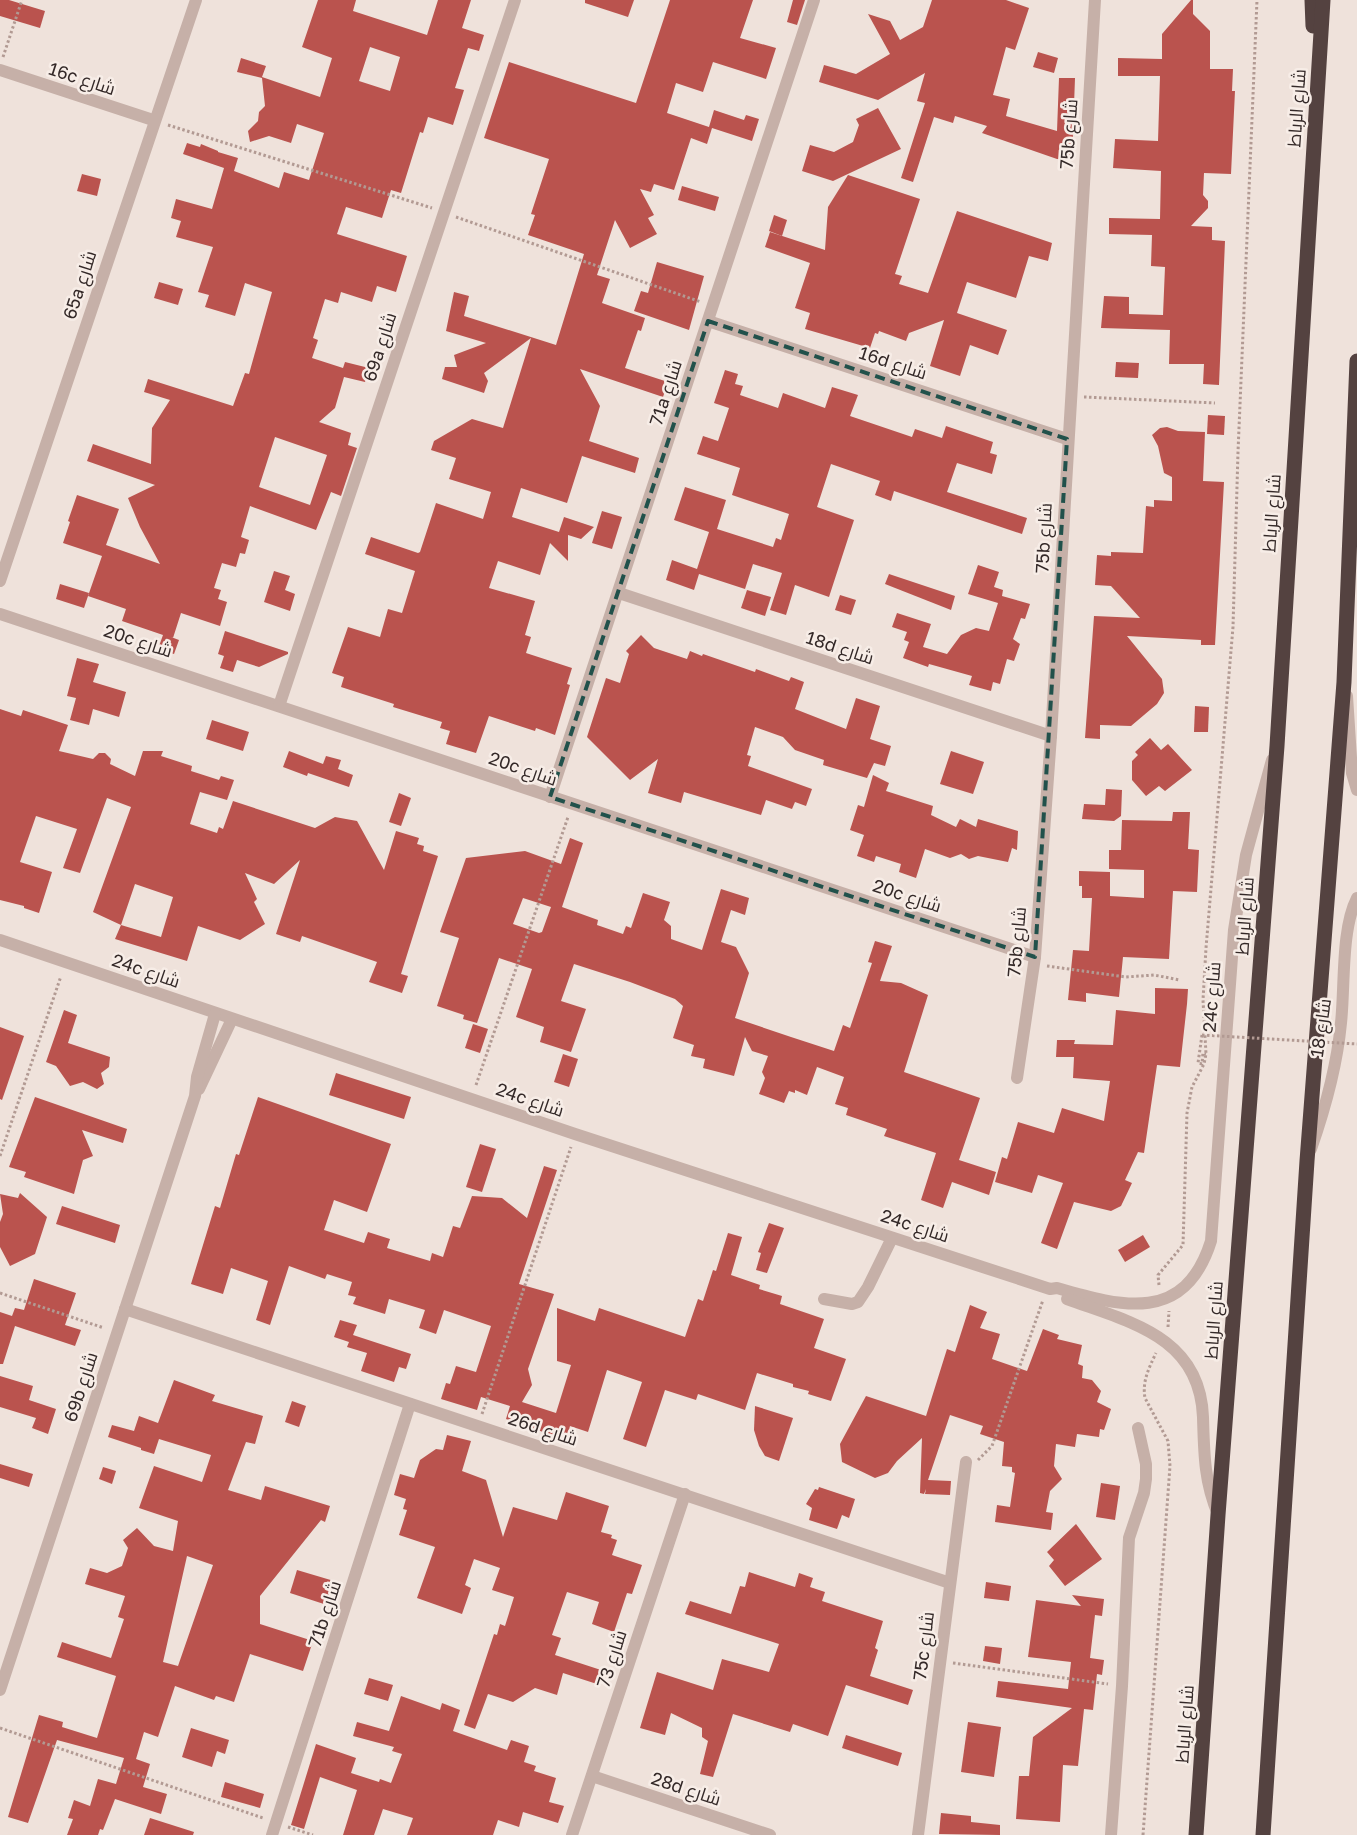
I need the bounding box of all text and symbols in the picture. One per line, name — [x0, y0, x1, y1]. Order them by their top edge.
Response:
street label: 16c شارع — [46, 57, 118, 101]
street label: شارع الرباط — [1282, 68, 1312, 148]
street label: 75b شارع — [1055, 98, 1083, 170]
street label: 65a شارع — [58, 248, 102, 322]
street label: 69a شارع — [358, 309, 402, 385]
street label: 16d شارع — [856, 341, 930, 385]
street label: 71a شارع — [644, 357, 688, 429]
street label: شارع الرباط — [1257, 473, 1287, 553]
street label: 75b شارع — [1030, 502, 1058, 574]
street label: 20c شارع — [101, 619, 175, 663]
street label: 18d شارع — [803, 626, 877, 670]
street label: 20c شارع — [486, 746, 560, 792]
street label: 20c شارع — [870, 874, 944, 918]
street label: شارع الرباط — [1230, 876, 1260, 956]
street label: 75b شارع — [1002, 906, 1032, 978]
street label: 24c شارع — [109, 948, 183, 994]
street label: 24c شارع — [1198, 961, 1226, 1033]
street label: شارع 18 — [1305, 997, 1337, 1059]
street label: 24c شارع — [493, 1077, 567, 1123]
street label: 24c شارع — [878, 1204, 952, 1248]
street label: شارع الرباط — [1199, 1280, 1229, 1360]
street label: 69b شارع — [58, 1349, 104, 1425]
street label: 26d شارع — [505, 1406, 581, 1452]
street label: 71b شارع — [303, 1578, 347, 1650]
street label: 75c شارع — [908, 1610, 940, 1682]
street label: شارع 73 — [591, 1627, 633, 1691]
street label: شارع الرباط — [1170, 1684, 1200, 1764]
street label: 28d شارع — [648, 1766, 724, 1812]

